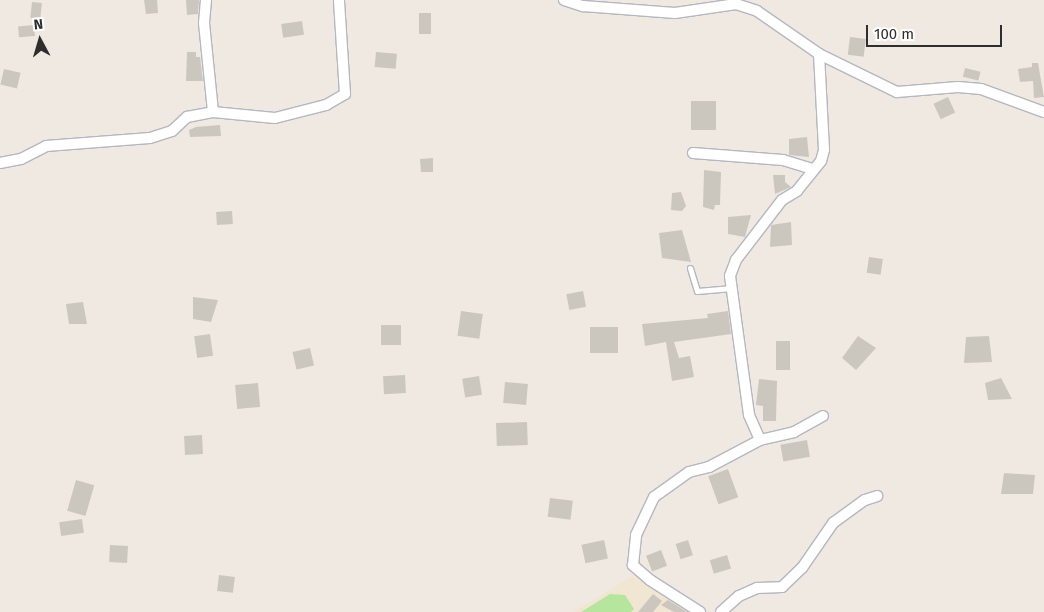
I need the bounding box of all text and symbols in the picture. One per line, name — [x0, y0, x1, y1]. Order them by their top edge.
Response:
north arrow — [15, 15, 65, 65]
scale bar — [869, 15, 1005, 47]
text: N — [33, 16, 44, 34]
text: 100 m — [874, 25, 914, 43]

